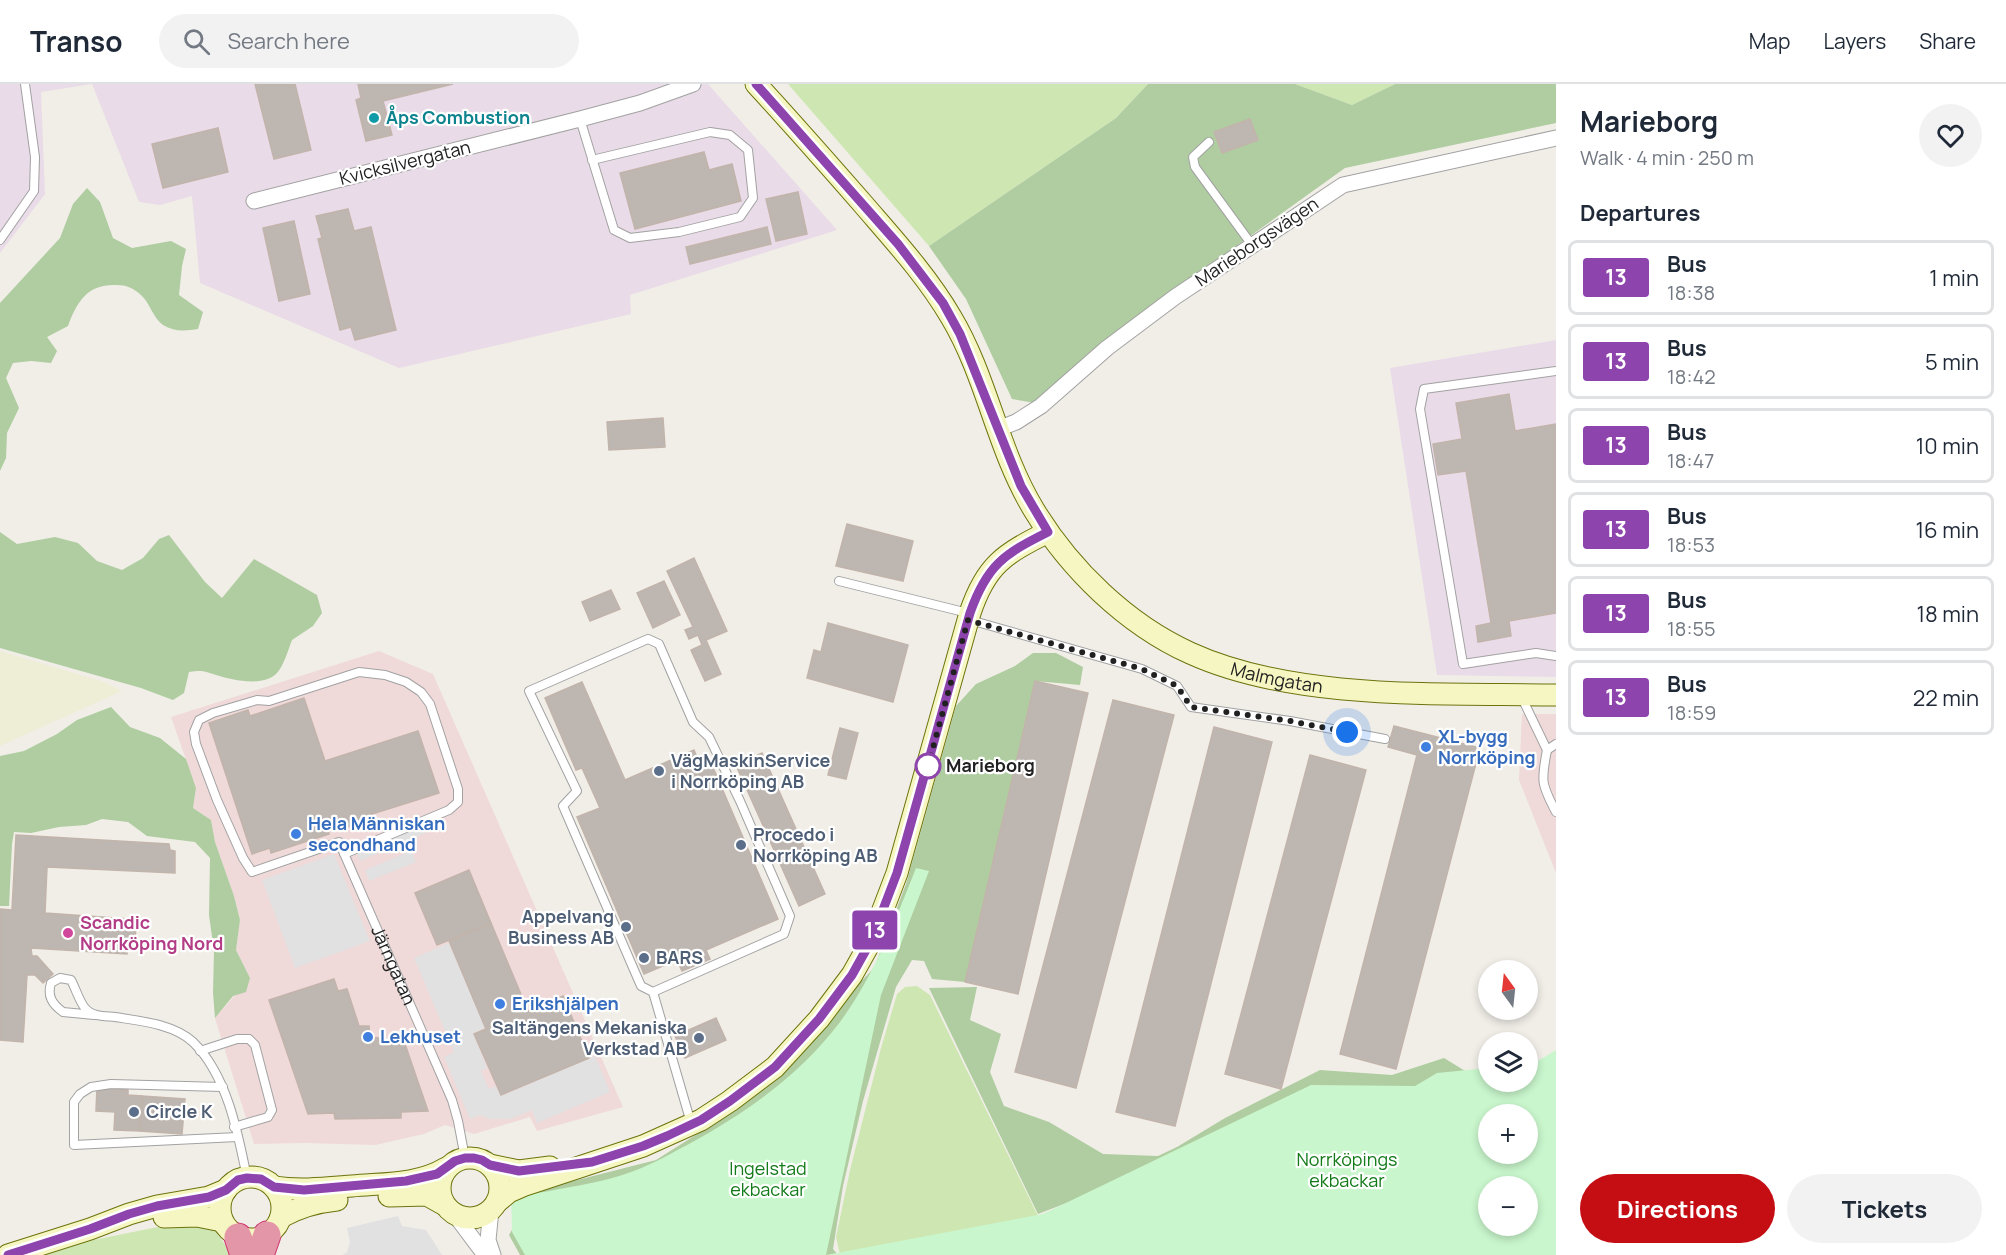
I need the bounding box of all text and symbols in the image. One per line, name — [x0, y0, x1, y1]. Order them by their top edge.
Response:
search box — [159, 14, 579, 68]
text: Transo — [30, 22, 123, 60]
icon: search — [180, 25, 213, 58]
text: Search here — [228, 26, 350, 56]
text: Map — [1749, 27, 1790, 55]
text: Layers — [1823, 27, 1886, 55]
text: Share — [1919, 27, 1976, 55]
text: Marieborg — [1580, 102, 1718, 140]
place label: Åps Combustion — [386, 104, 530, 129]
button: heart — [1919, 104, 1982, 167]
marker: Åps Combustion — [367, 111, 381, 125]
street label: Kvicksilvergatan — [337, 134, 473, 190]
text: Walk · 4 min · 250 m — [1580, 144, 1754, 171]
street label: Marieborgsvägen — [1190, 191, 1323, 291]
text: Departures — [1580, 198, 1700, 228]
text: Bus — [1667, 249, 1707, 279]
text: 13 — [1605, 263, 1627, 291]
text: 1 min — [1929, 263, 1979, 293]
text: 18:38 — [1667, 279, 1715, 306]
text: Bus — [1667, 333, 1707, 363]
text: 13 — [1605, 347, 1627, 375]
text: 5 min — [1925, 347, 1979, 377]
text: 18:42 — [1667, 363, 1716, 390]
text: Bus — [1667, 417, 1707, 447]
text: 13 — [1605, 431, 1627, 459]
text: 10 min — [1916, 431, 1979, 461]
text: 18:47 — [1667, 447, 1714, 474]
text: Bus — [1667, 501, 1707, 531]
text: 13 — [1605, 515, 1627, 543]
text: 16 min — [1916, 515, 1979, 545]
text: 18:53 — [1667, 531, 1715, 558]
text: Bus — [1667, 585, 1707, 615]
text: 13 — [1605, 599, 1627, 627]
text: 18 min — [1916, 599, 1979, 629]
text: 18:55 — [1667, 615, 1716, 642]
street label: Malmgatan — [1228, 656, 1324, 698]
text: Bus — [1667, 669, 1707, 699]
text: 13 — [1605, 683, 1627, 711]
text: 22 min — [1913, 683, 1979, 713]
text: 18:59 — [1667, 699, 1716, 726]
your location — [1332, 717, 1362, 747]
place label: XL-bygg Norrköping — [1438, 724, 1536, 769]
marker: XL-bygg Norrköping — [1419, 740, 1433, 754]
place label: VägMaskinService i Norrköping AB — [671, 748, 831, 793]
marker: Marieborg — [915, 753, 941, 779]
place label: Marieborg — [946, 753, 1035, 777]
marker: VägMaskinService i Norrköping AB — [652, 764, 666, 778]
place label: Hela Människan secondhand — [308, 811, 445, 856]
place label: Procedo i Norrköping AB — [753, 822, 878, 867]
marker: Hela Människan secondhand — [289, 827, 303, 841]
marker: Procedo i Norrköping AB — [734, 838, 748, 852]
place label: Appelvang Business AB — [508, 904, 614, 949]
place label: Scandic Norrköping Nord — [80, 910, 223, 955]
line badge: 13 — [848, 910, 902, 950]
text: 13 — [864, 916, 886, 944]
marker: Appelvang Business AB — [619, 920, 633, 934]
street label: Järngatan — [366, 922, 422, 1009]
marker: Scandic Norrköping Nord — [61, 926, 75, 940]
place label: BARS — [656, 945, 703, 969]
marker: BARS — [637, 951, 651, 965]
north arrow — [1478, 960, 1538, 1020]
map controls — [1478, 960, 1538, 1236]
place label: Erikshjälpen — [512, 991, 619, 1015]
marker: Erikshjälpen — [493, 997, 507, 1011]
place label: Saltängens Mekaniska Verkstad AB — [492, 1015, 687, 1060]
place label: Lekhuset — [380, 1024, 461, 1048]
marker: Lekhuset — [361, 1030, 375, 1044]
marker: Saltängens Mekaniska Verkstad AB — [692, 1031, 706, 1045]
button: layers — [1478, 1032, 1538, 1092]
place label: Circle K — [146, 1099, 213, 1123]
button: + — [1478, 1104, 1538, 1164]
marker: Circle K — [127, 1105, 141, 1119]
park label: Norrköpings ekbackar — [1297, 1147, 1398, 1192]
park label: Ingelstad ekbackar — [729, 1156, 807, 1201]
button: Directions — [1580, 1174, 1775, 1243]
button: Tickets — [1787, 1174, 1982, 1243]
button: − — [1478, 1176, 1538, 1236]

